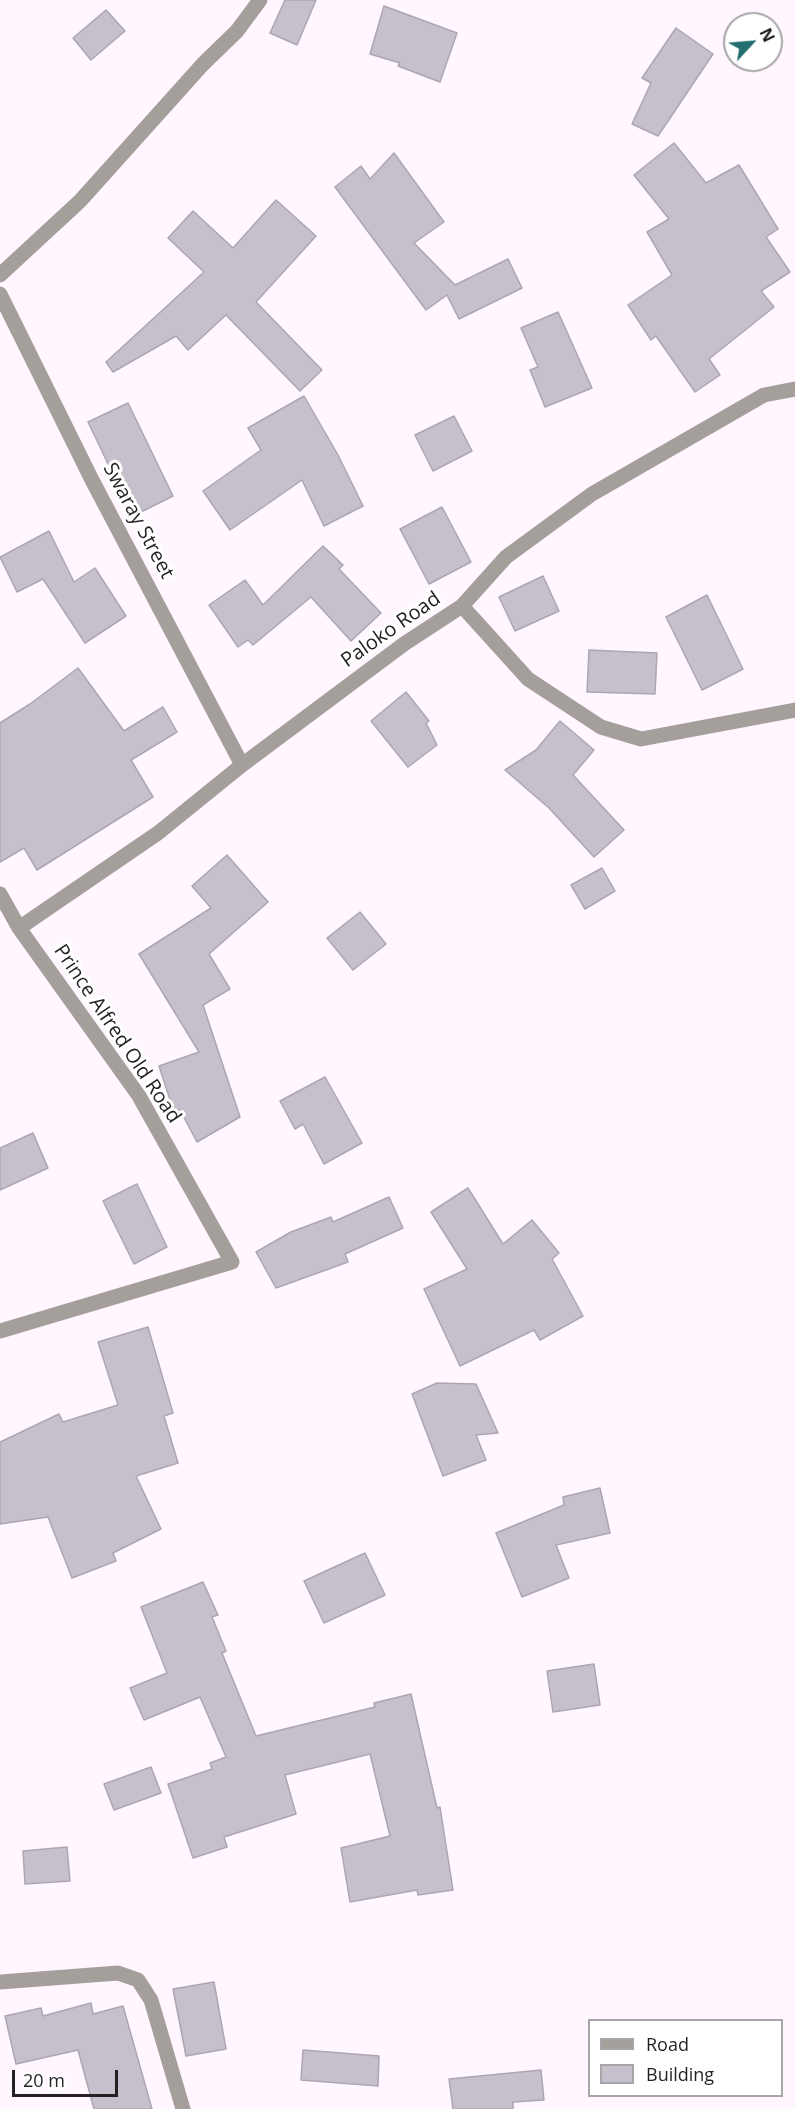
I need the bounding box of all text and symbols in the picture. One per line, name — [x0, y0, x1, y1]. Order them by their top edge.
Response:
north arrow — [723, 12, 783, 72]
text: N — [755, 24, 780, 46]
street label: Swaray Street — [97, 459, 179, 583]
street label: Paloko Road — [337, 587, 445, 673]
street label: Prince Alfred Old Road — [48, 940, 186, 1128]
legend — [588, 2019, 783, 2097]
text: Road — [646, 2032, 689, 2056]
scale bar — [15, 2058, 122, 2096]
text: Building — [646, 2062, 714, 2086]
text: 20 m — [23, 2068, 65, 2092]

